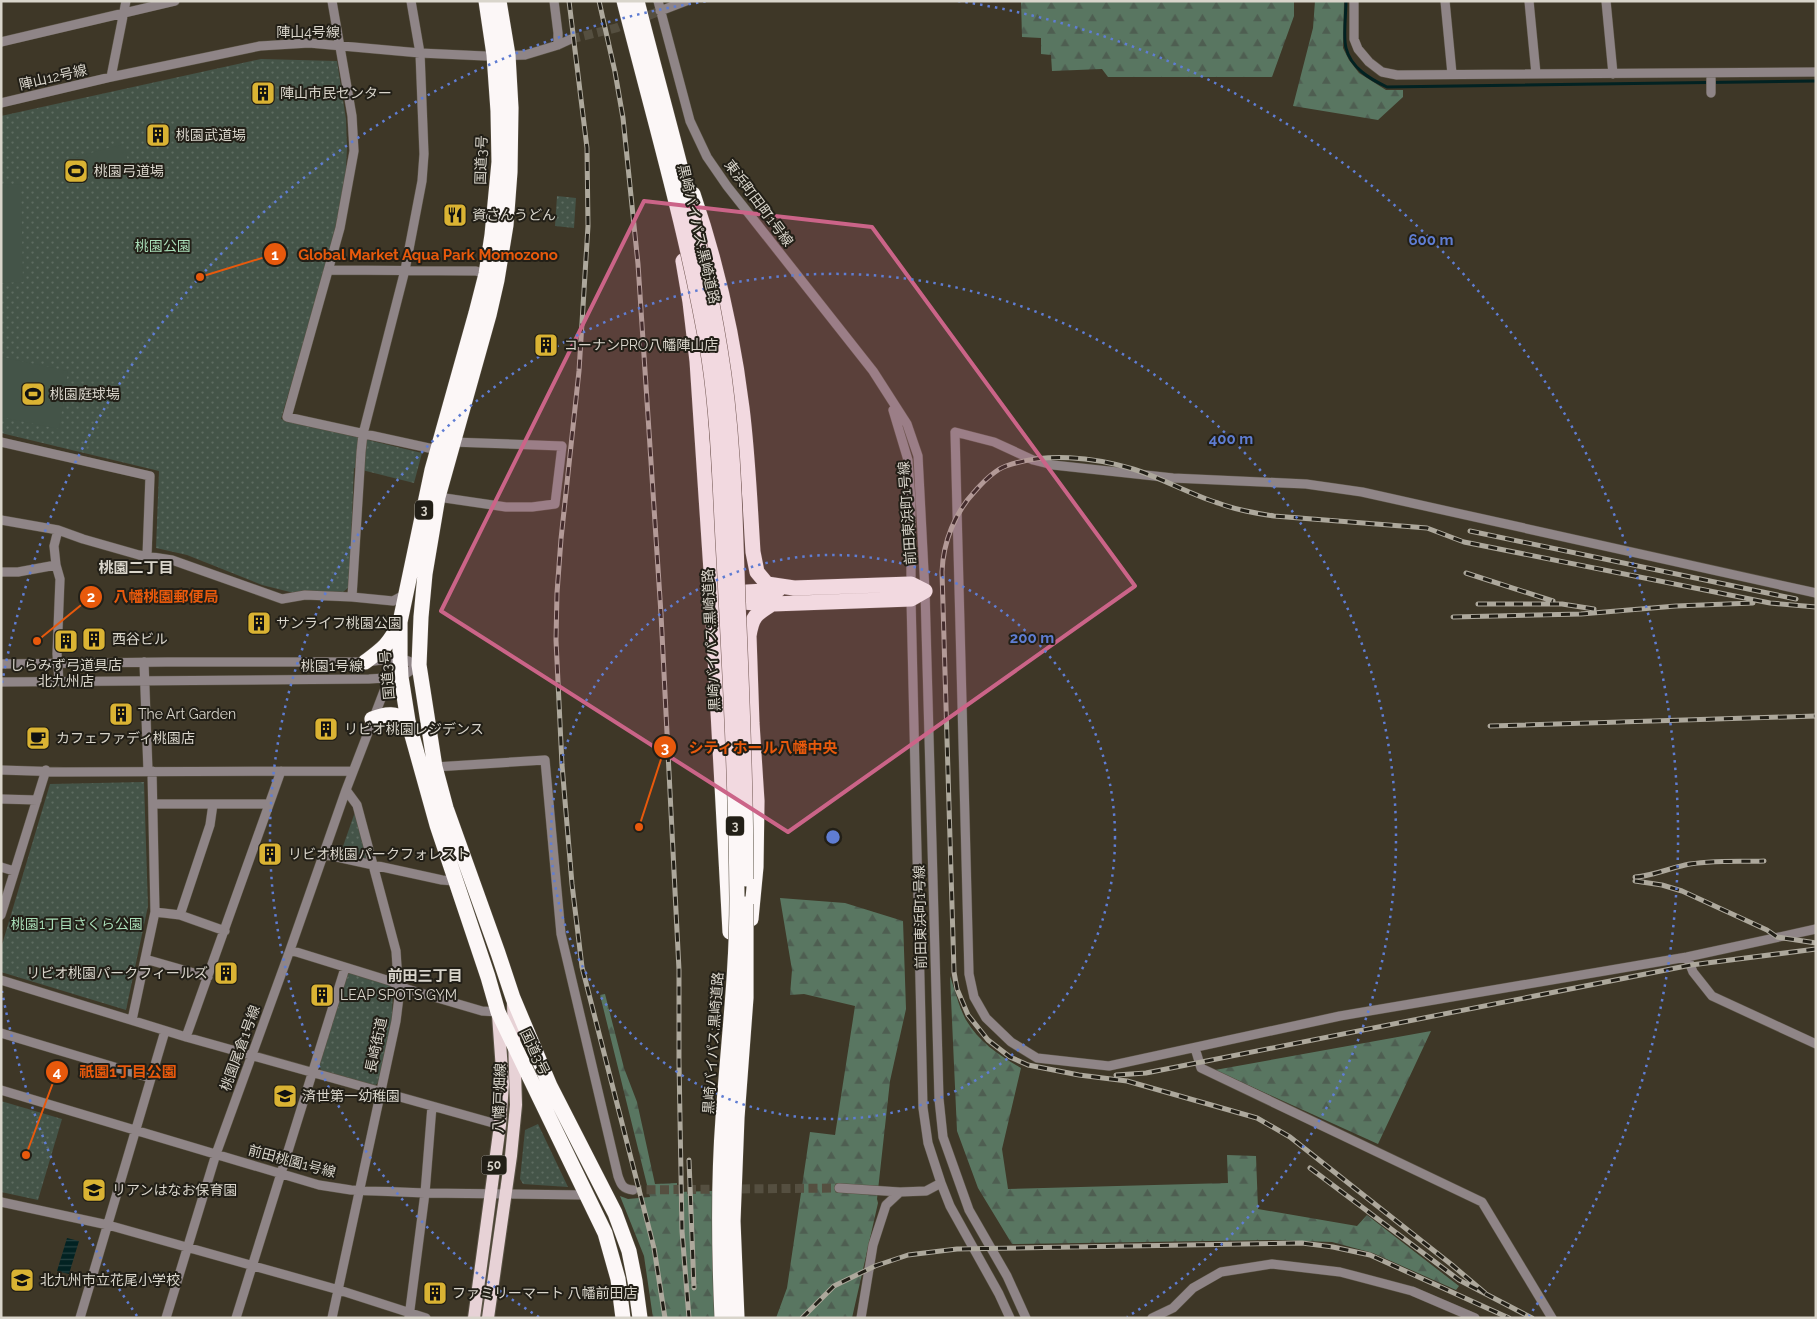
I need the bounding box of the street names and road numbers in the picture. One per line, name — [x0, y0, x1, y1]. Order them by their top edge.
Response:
street label: 陣山4号線 — [276, 24, 340, 40]
street label: 陣山12号線 — [17, 61, 89, 93]
street label: 国道3号 — [472, 135, 490, 185]
street label: 東浜町田町1号線 — [721, 157, 797, 249]
street label: 黒崎バイパス;黒崎道路 — [675, 163, 723, 305]
street label: 前田東浜町1号線 — [895, 461, 919, 565]
road number: 3 — [415, 500, 433, 520]
street label: 黒崎バイパス;黒崎道路 — [699, 568, 723, 712]
street label: 国道3号 — [377, 650, 397, 700]
street label: 桃園1号線 — [301, 658, 363, 674]
road number: 3 — [726, 816, 744, 836]
street label: 前田東浜町1号線 — [911, 865, 929, 969]
street label: 黒崎バイパス;黒崎道路 — [700, 971, 726, 1115]
street label: 桃園尾倉1号線 — [217, 1003, 263, 1093]
street label: 長崎街道 — [362, 1016, 390, 1074]
street label: 国道3号 — [517, 1026, 553, 1078]
street label: 八幡戸畑線 — [490, 1063, 508, 1133]
street label: 前田桃園1号線 — [246, 1142, 338, 1180]
road number: 50 — [482, 1156, 506, 1174]

